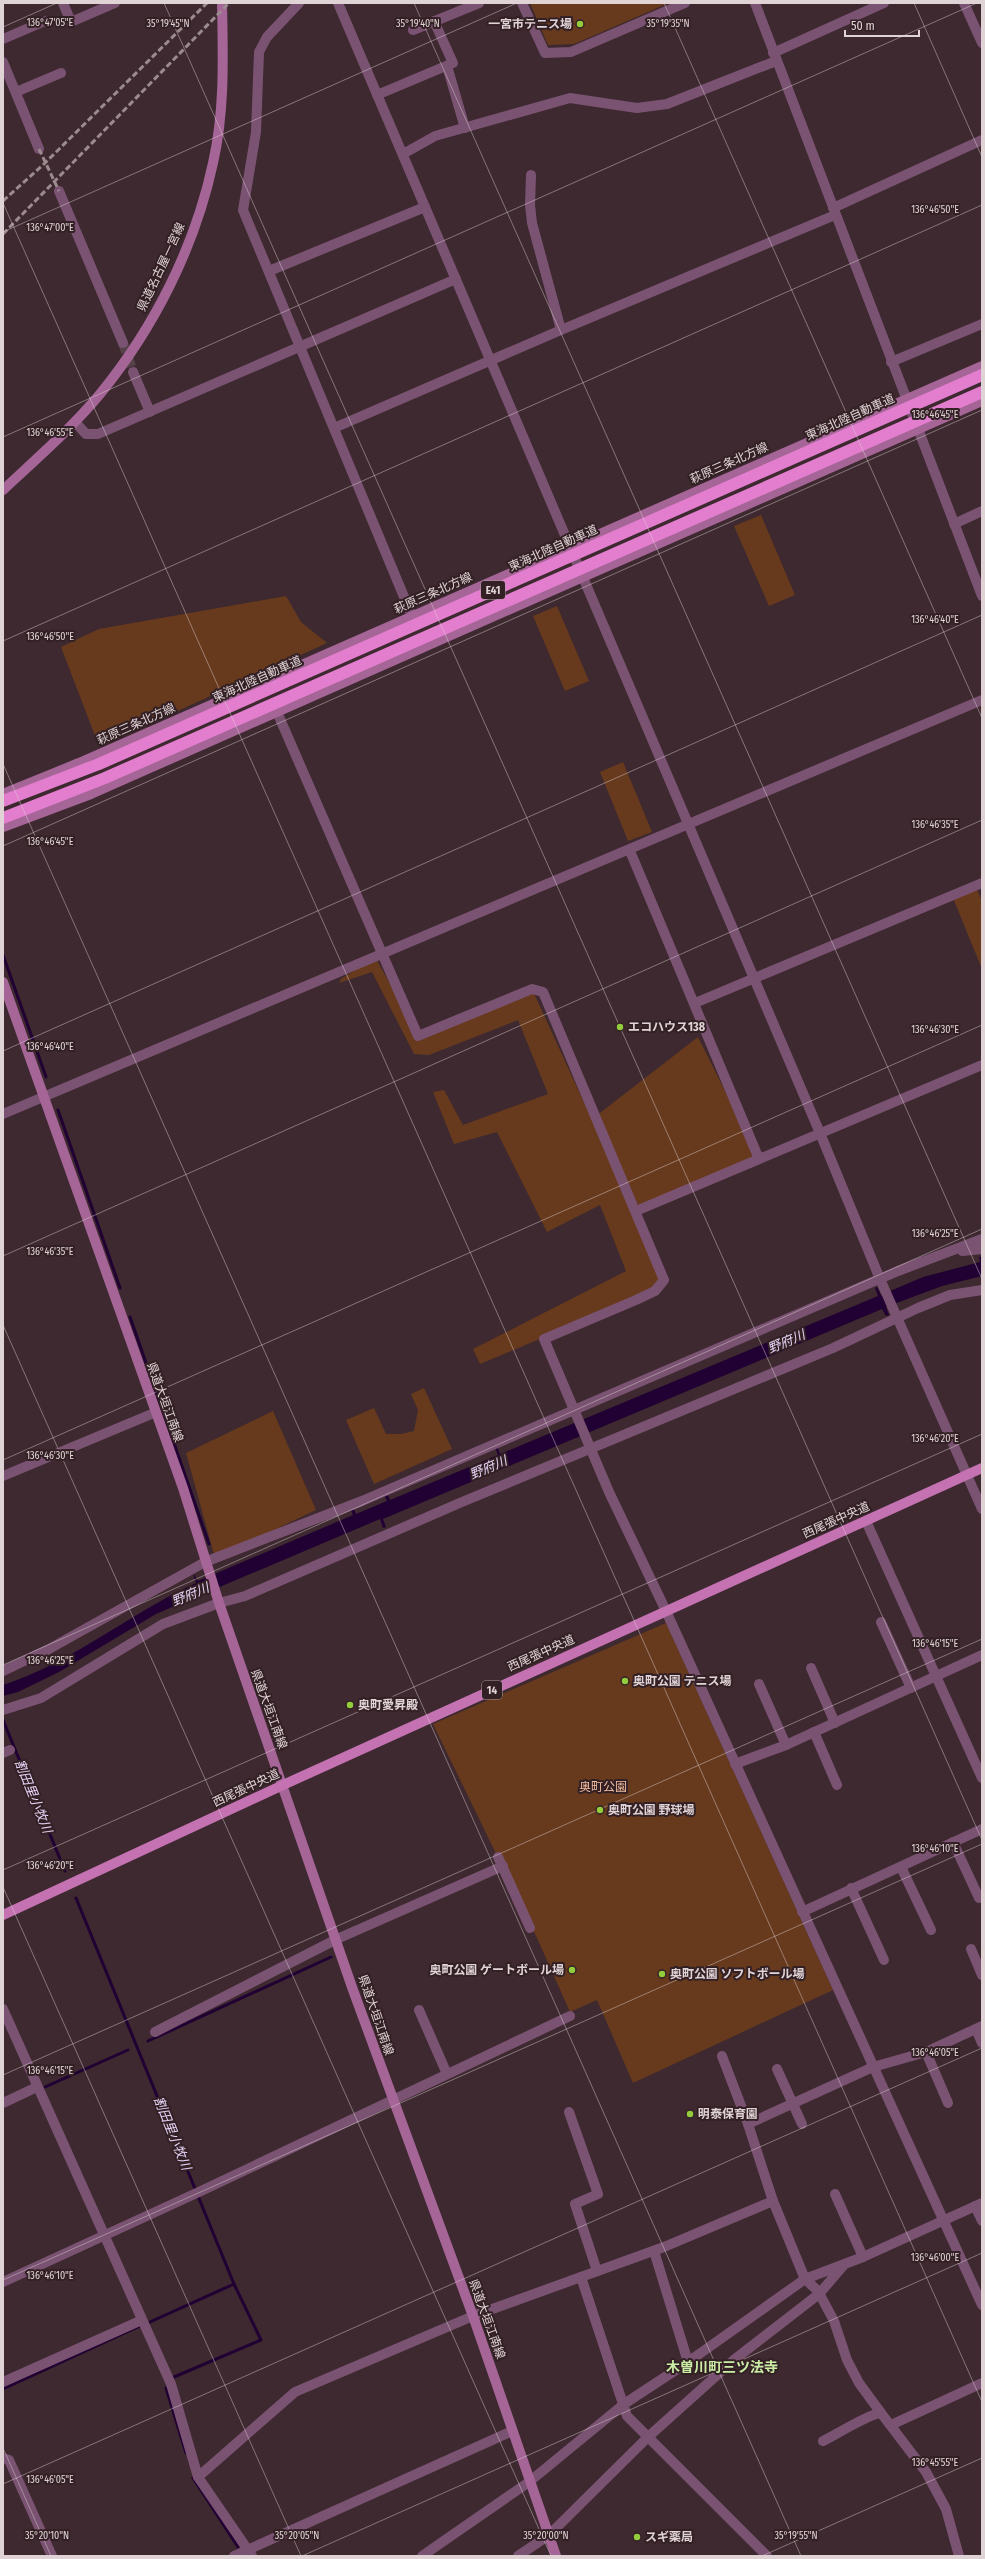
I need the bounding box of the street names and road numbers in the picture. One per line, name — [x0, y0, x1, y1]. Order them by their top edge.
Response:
street label: 県道名古屋一宮線 — [134, 221, 188, 313]
street label: 東海北陸自動車道 — [803, 391, 897, 443]
street label: 萩原三条北方線 — [688, 440, 770, 486]
street label: 東海北陸自動車道 — [506, 522, 600, 574]
street label: 萩原三条北方線 — [392, 570, 474, 616]
road number: E41 — [481, 581, 505, 599]
street label: 東海北陸自動車道 — [210, 653, 304, 705]
street label: 萩原三条北方線 — [95, 701, 177, 747]
street label: 県道大垣江南線 — [144, 1360, 186, 1444]
street label: 西尾張中央道 — [800, 1499, 872, 1541]
street label: 西尾張中央道 — [505, 1632, 577, 1674]
street label: 県道大垣江南線 — [248, 1667, 290, 1751]
road number: 14 — [482, 1681, 502, 1699]
street label: 西尾張中央道 — [210, 1766, 282, 1810]
street label: 県道大垣江南線 — [356, 1973, 396, 2057]
street label: 県道大垣江南線 — [466, 2277, 508, 2361]

